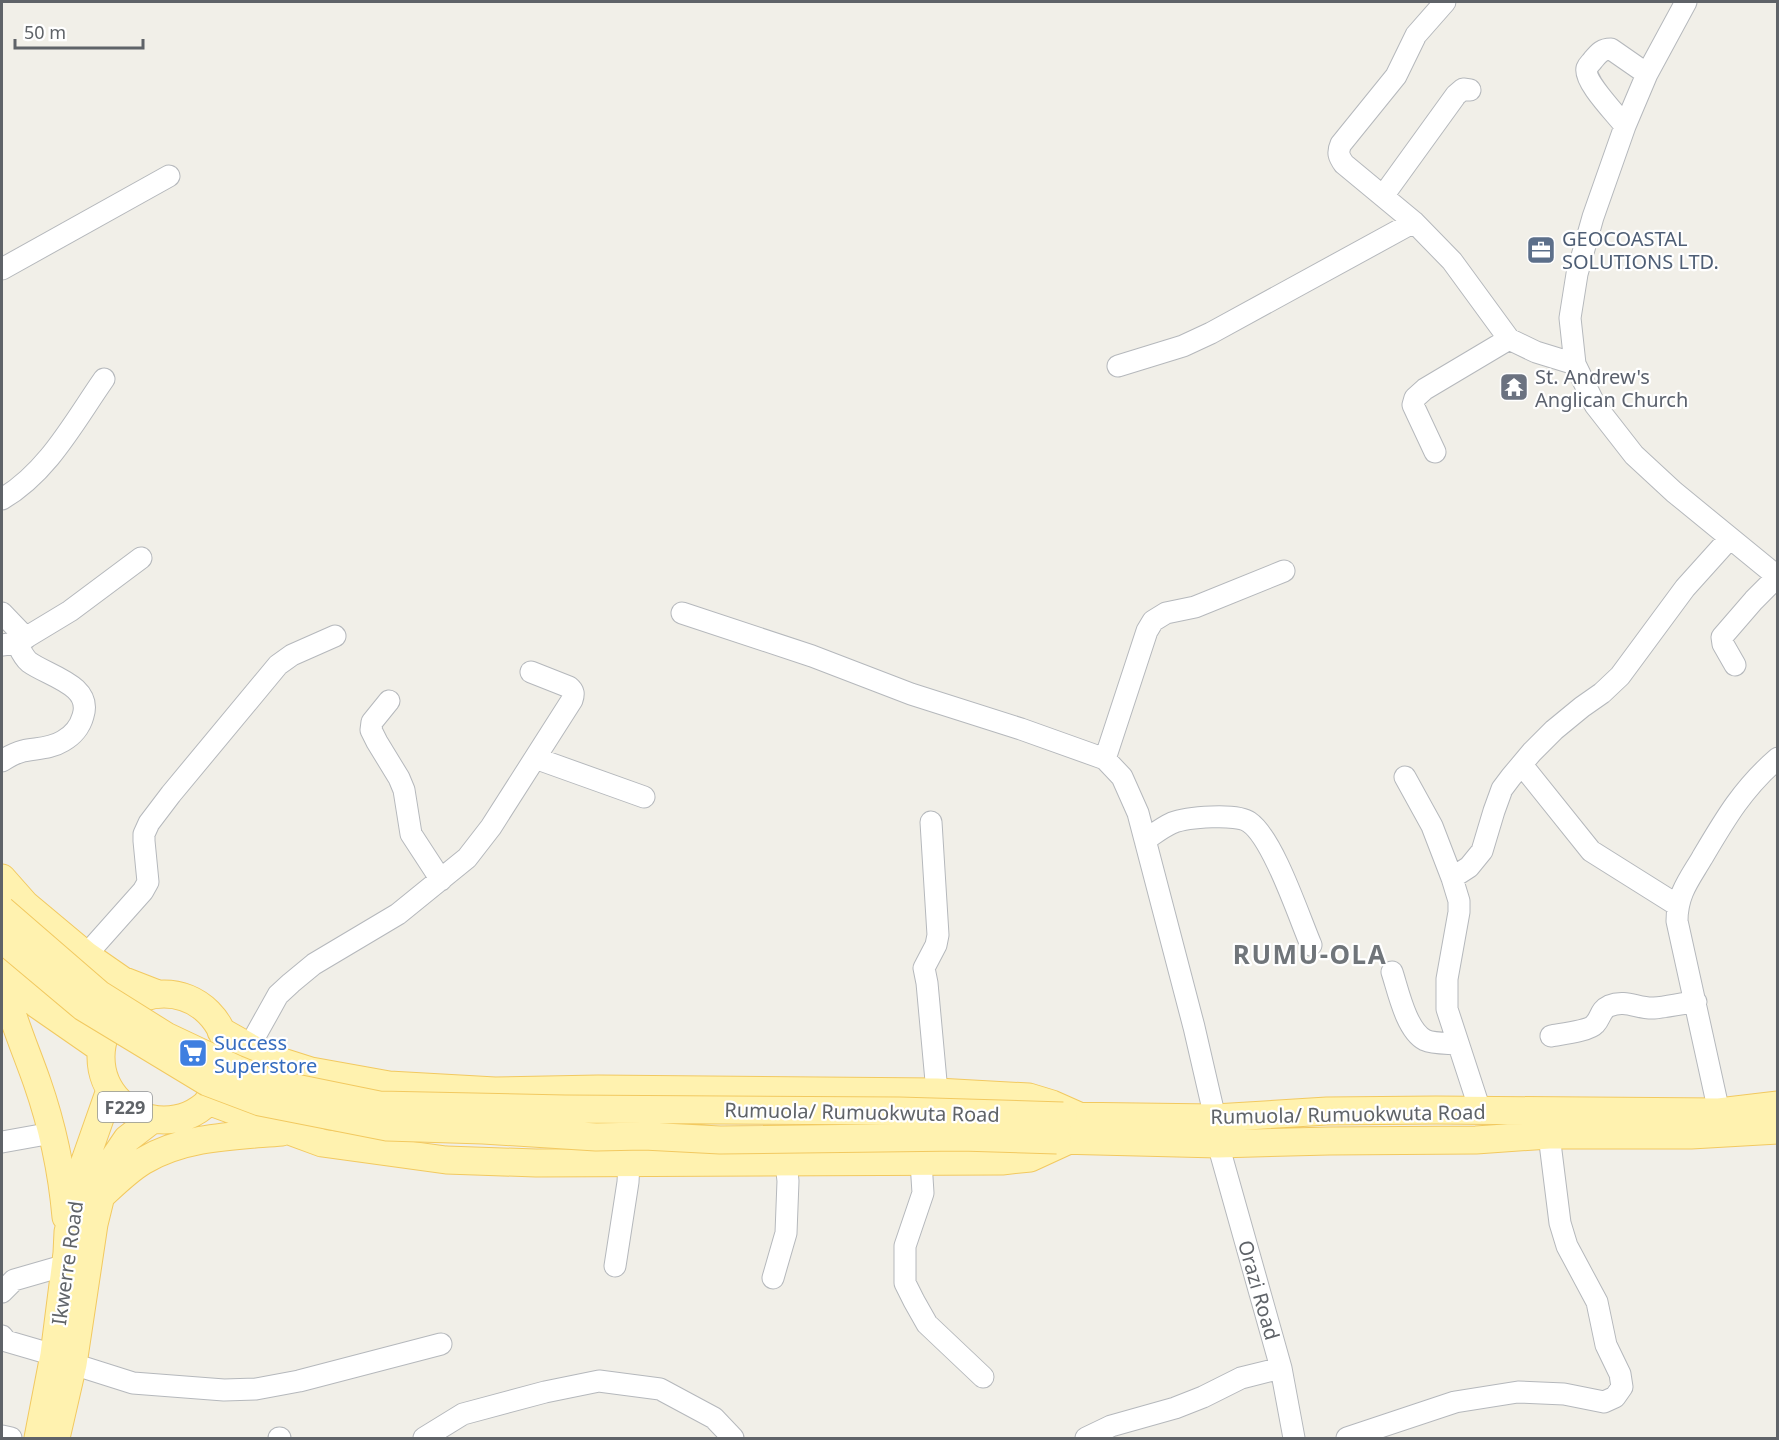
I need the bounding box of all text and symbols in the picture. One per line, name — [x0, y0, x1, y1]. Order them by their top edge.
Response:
scale bar — [15, 12, 142, 50]
text: 50 m — [24, 20, 66, 44]
place label: GEOCOASTAL SOLUTIONS LTD. — [1562, 225, 1719, 275]
office icon: GEOCOASTAL SOLUTIONS LTD. — [1525, 234, 1557, 266]
place label: St. Andrew's Anglican Church — [1535, 363, 1688, 413]
temple icon: St. Andrew's Anglican Church — [1498, 371, 1530, 403]
district label: RUMU-OLA — [1233, 936, 1387, 972]
place label: Success Superstore — [214, 1029, 317, 1079]
supermarket icon: Success Superstore — [177, 1037, 209, 1069]
road number: F229 — [98, 1092, 152, 1122]
street label: Rumuola/ Rumuokwuta Road — [724, 1096, 1000, 1128]
street label: Rumuola/ Rumuokwuta Road — [1210, 1098, 1486, 1130]
street label: Ikwerre Road — [45, 1199, 89, 1327]
street label: Orazi Road — [1232, 1237, 1286, 1343]

